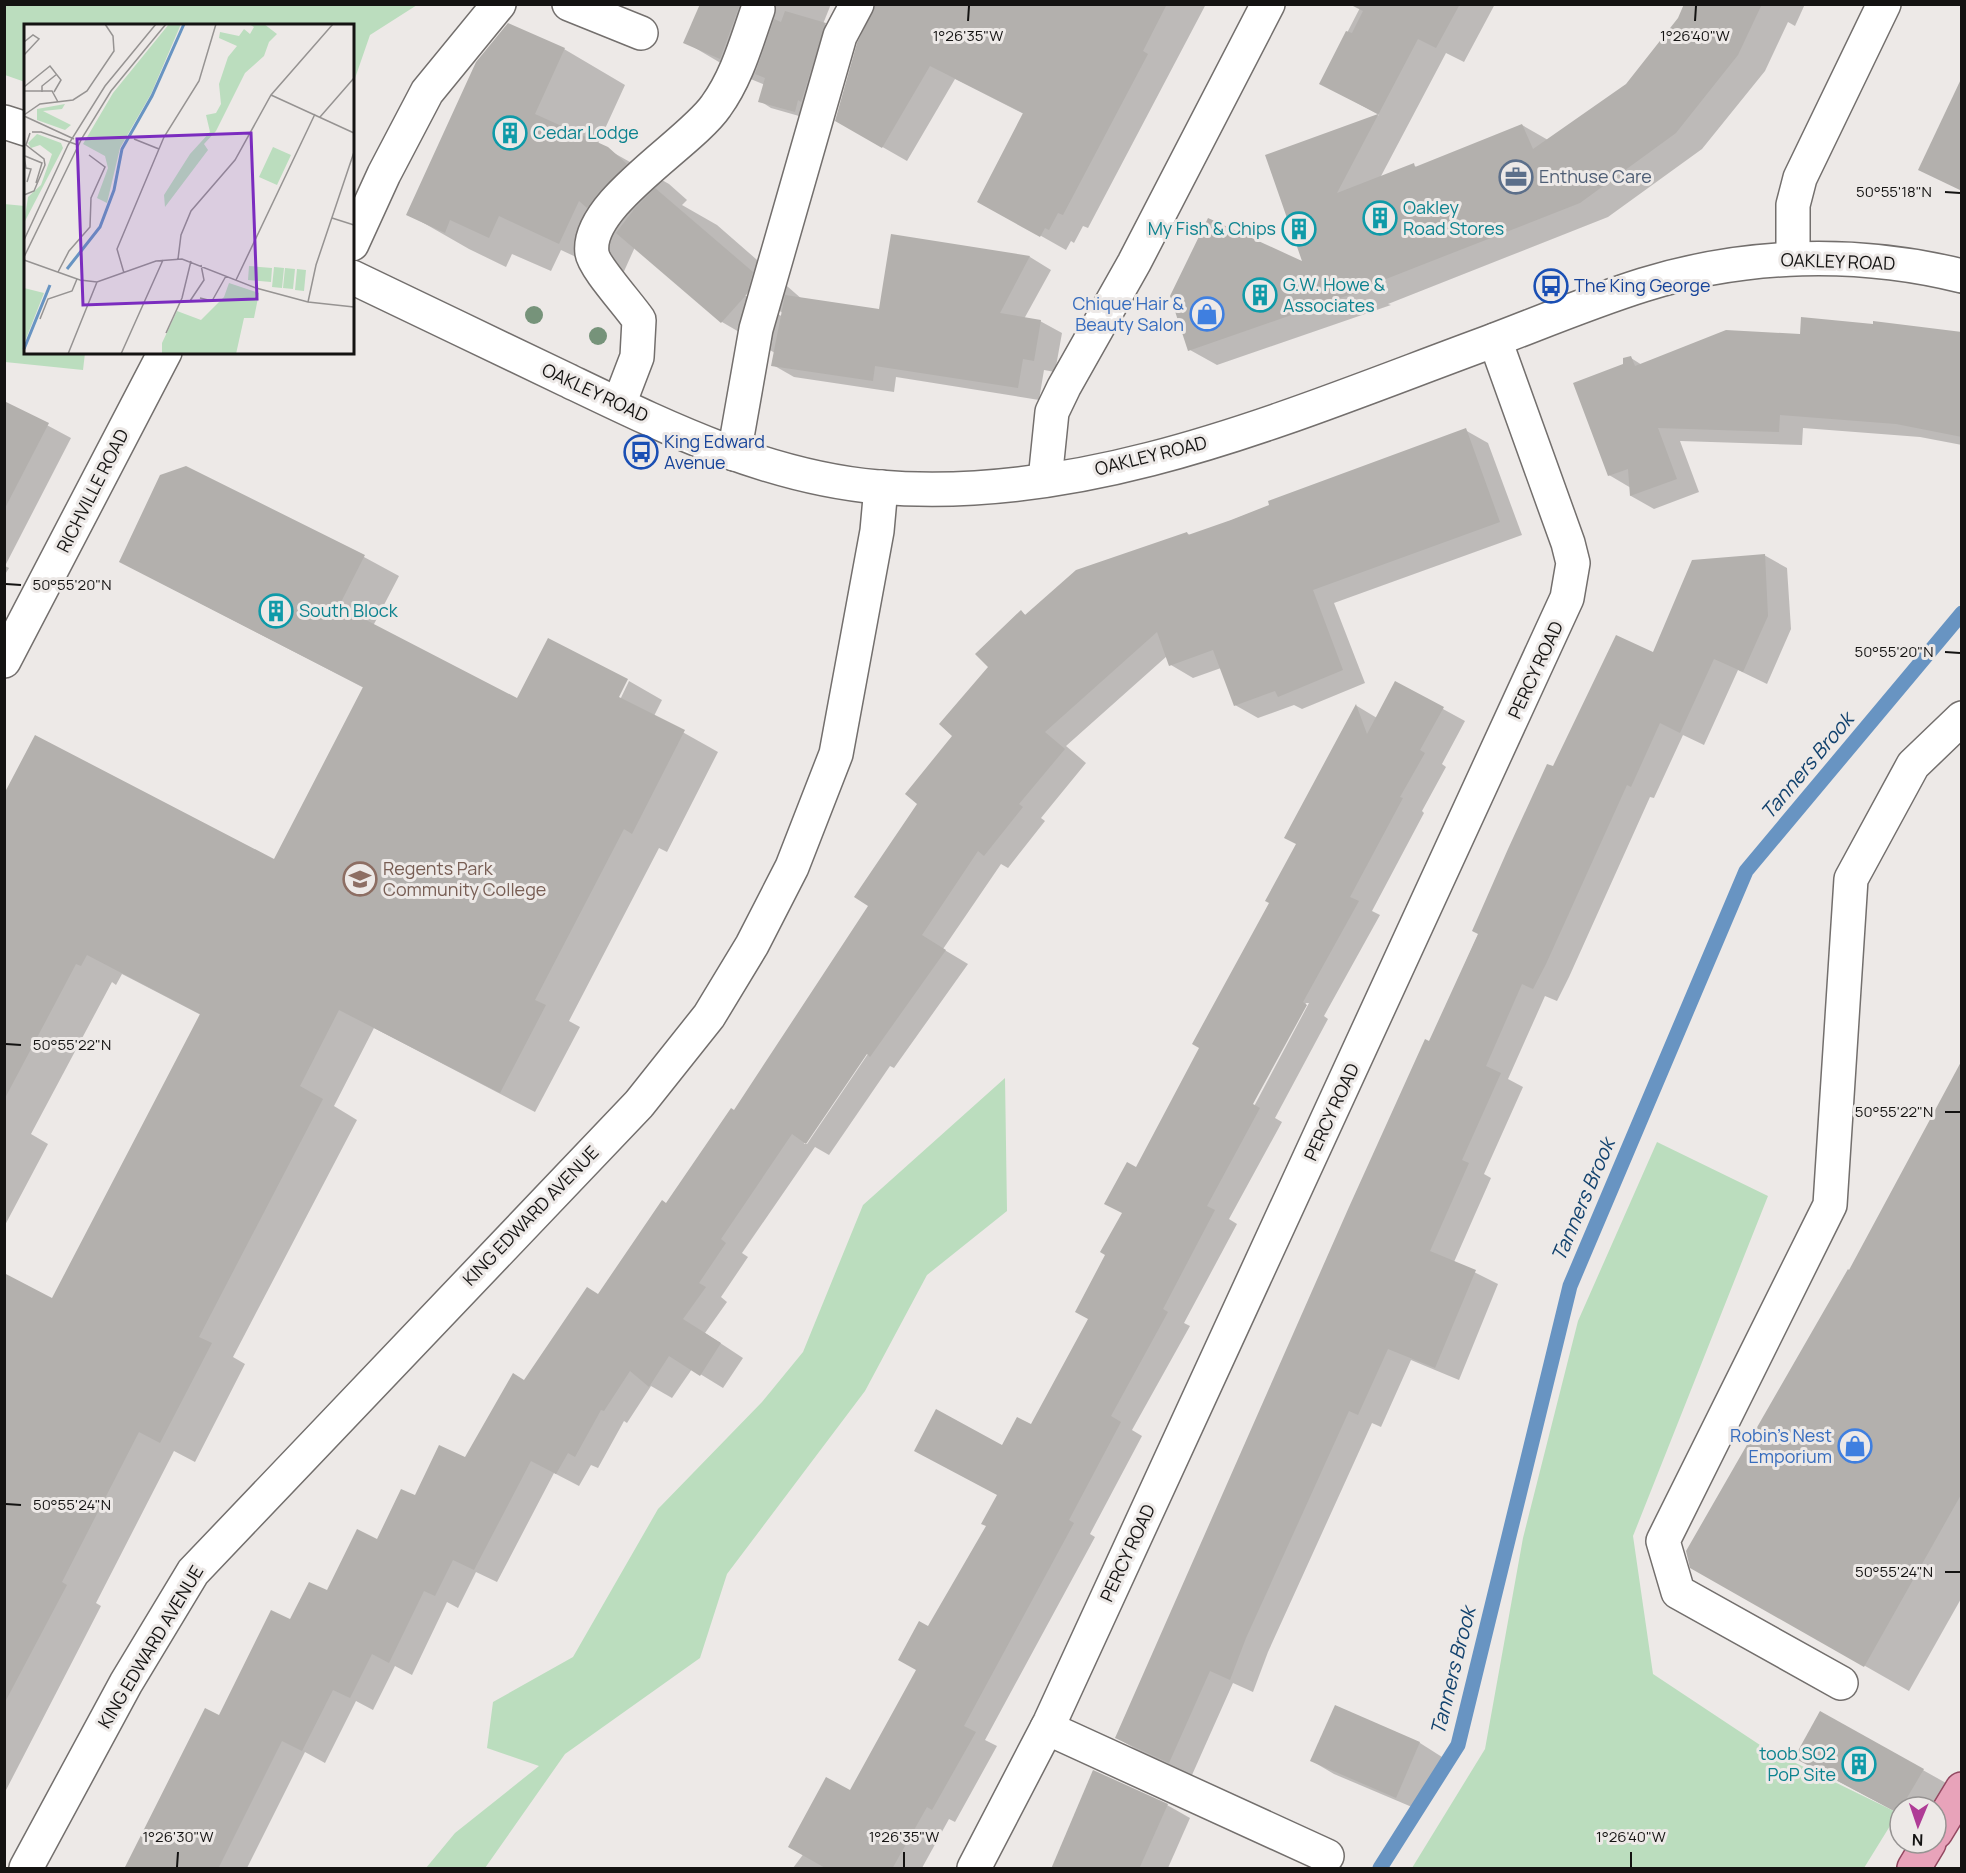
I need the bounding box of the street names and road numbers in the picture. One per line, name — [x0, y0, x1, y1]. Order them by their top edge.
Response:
street label: OAKLEY ROAD — [1780, 247, 1896, 275]
street label: OAKLEY ROAD — [538, 357, 652, 427]
street label: RICHVILLE ROAD — [51, 425, 134, 556]
street label: OAKLEY ROAD — [1092, 430, 1209, 481]
street label: PERCY ROAD — [1502, 617, 1568, 722]
street label: PERCY ROAD — [1298, 1059, 1364, 1164]
street label: KING EDWARD AVENUE — [457, 1140, 603, 1290]
street label: PERCY ROAD — [1094, 1500, 1160, 1605]
street label: KING EDWARD AVENUE — [92, 1561, 208, 1732]

